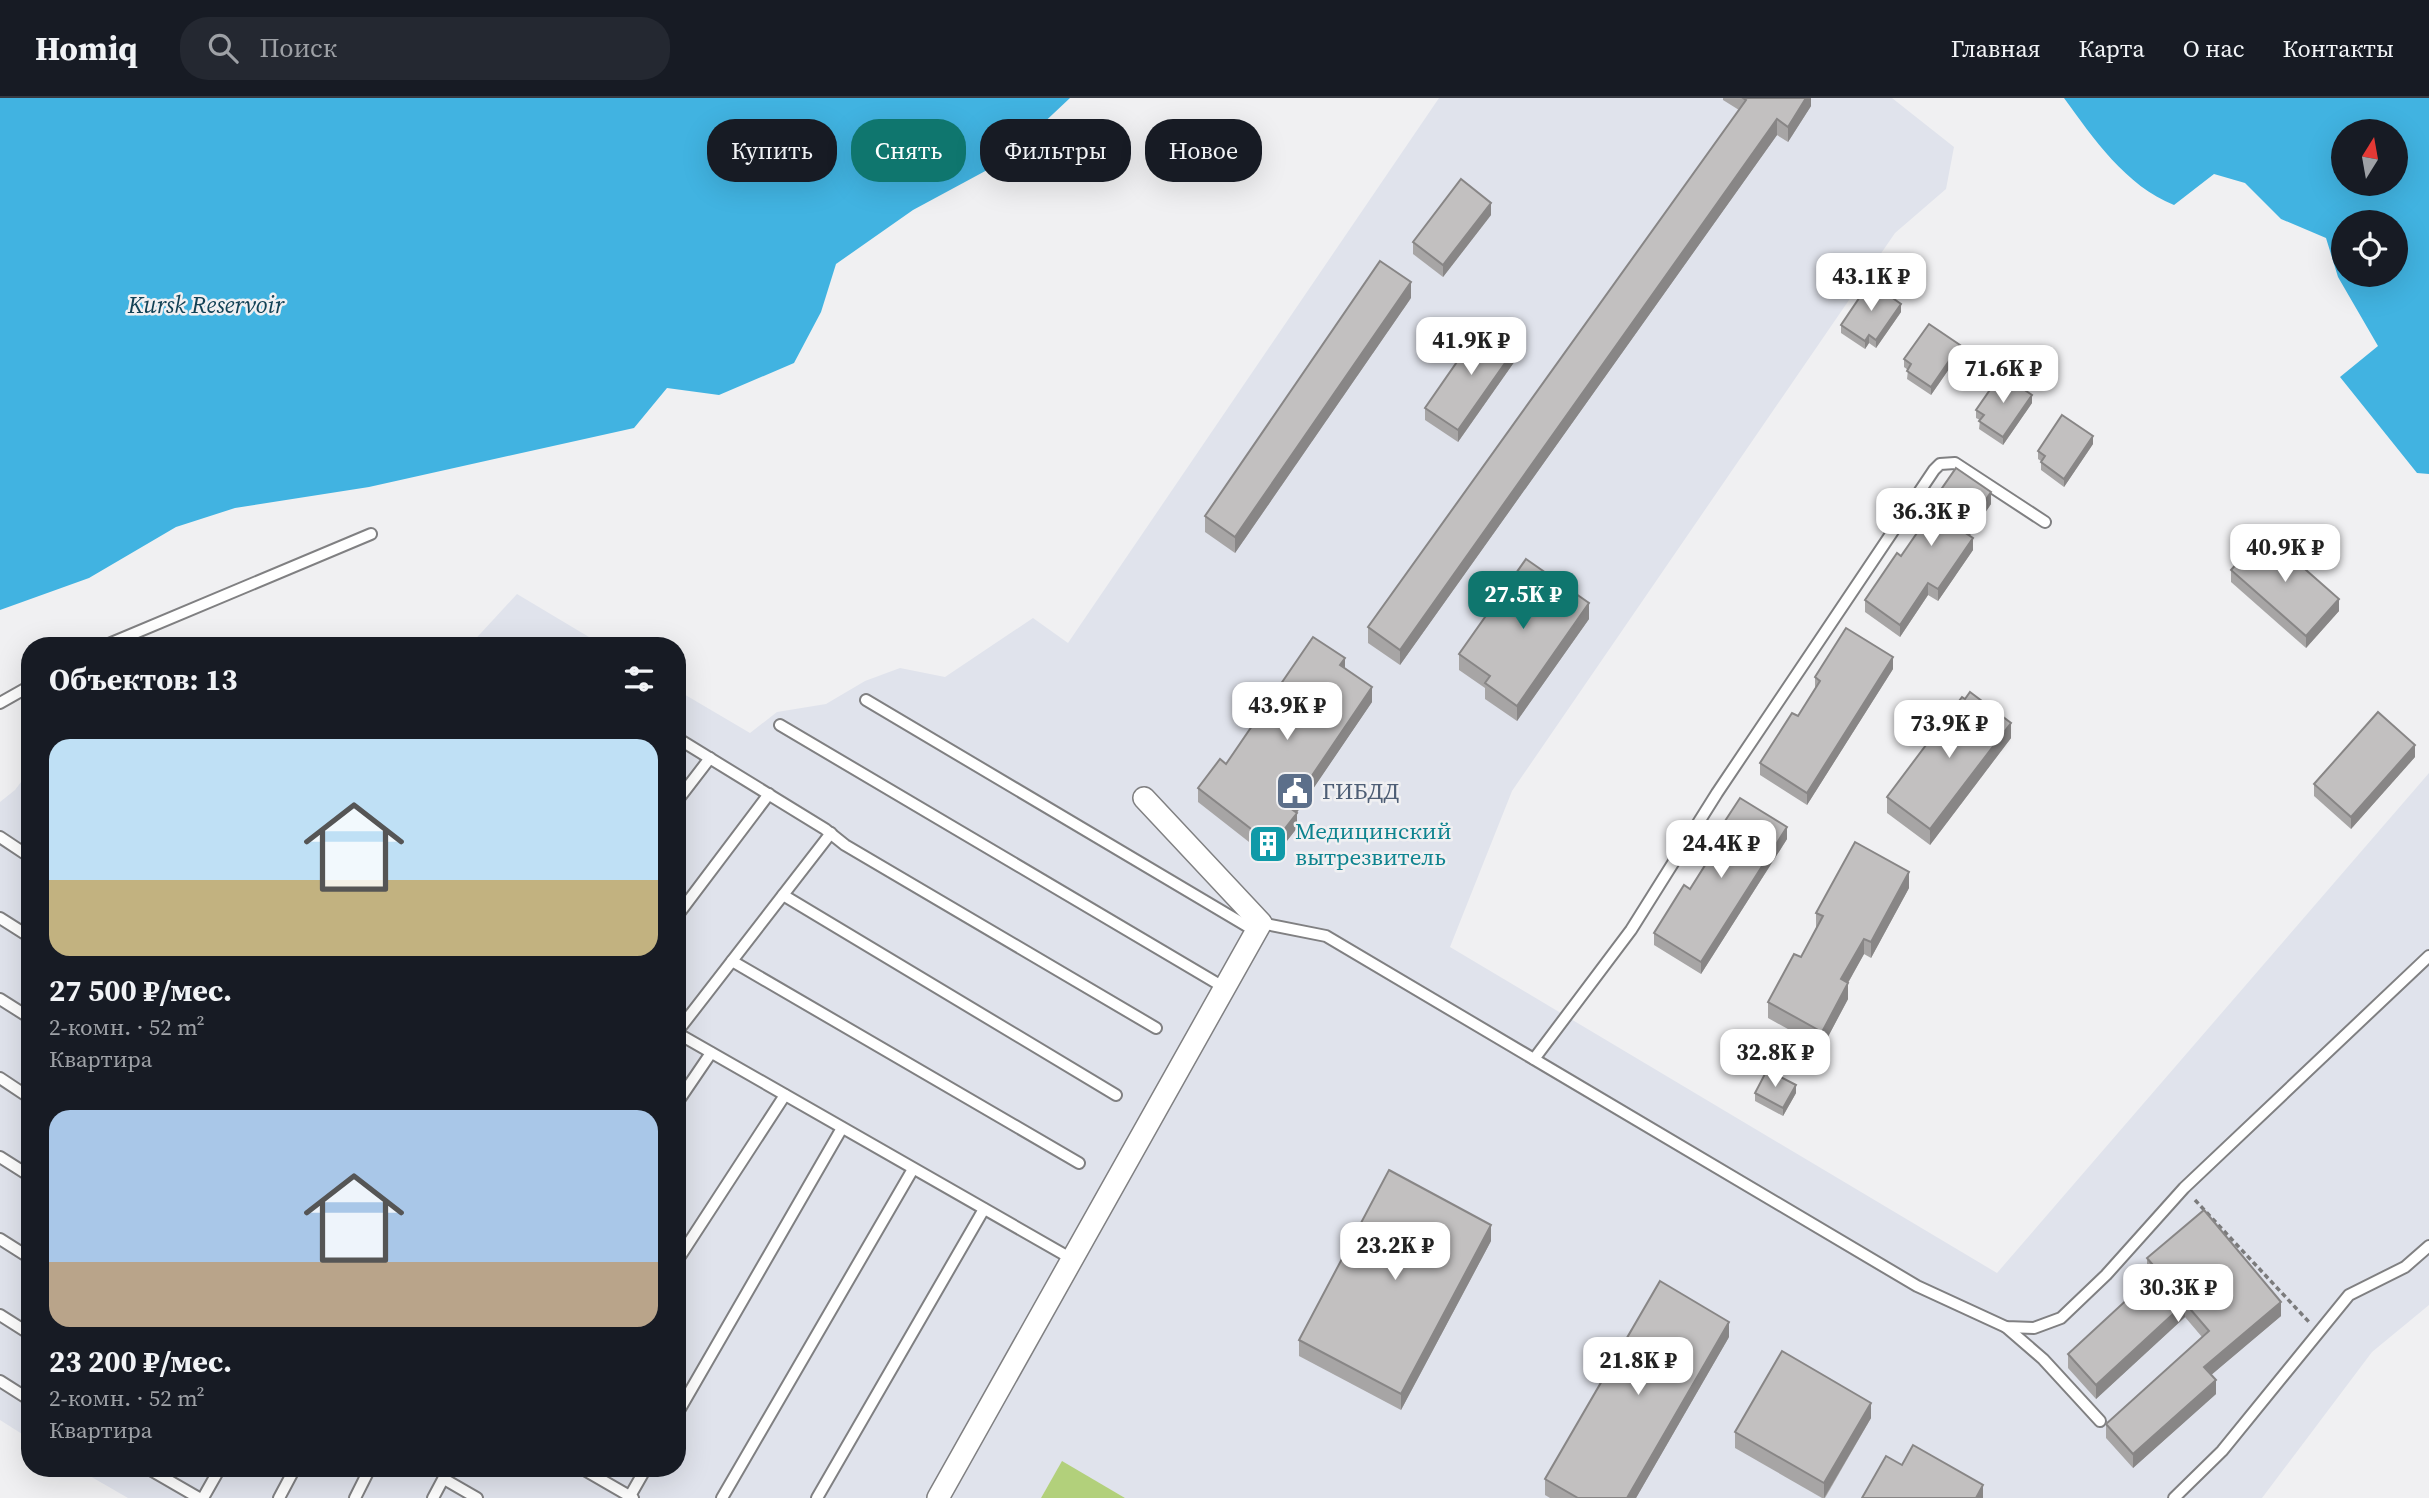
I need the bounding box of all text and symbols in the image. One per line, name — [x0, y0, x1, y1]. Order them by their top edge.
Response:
search box — [180, 17, 670, 80]
text: Homiq — [35, 26, 138, 71]
icon: search — [204, 29, 242, 67]
text: Поиск — [260, 30, 337, 66]
text: Главная — [1951, 32, 2040, 65]
text: Карта — [2078, 32, 2145, 65]
text: О нас — [2183, 32, 2244, 65]
text: Контакты — [2282, 32, 2394, 65]
chip: Купить — [707, 119, 837, 182]
chip: Снять — [851, 119, 966, 182]
chip: Фильтры — [980, 119, 1131, 182]
chip: Новое — [1145, 119, 1262, 182]
north arrow — [2331, 119, 2408, 196]
map controls — [2331, 119, 2408, 287]
button: locate — [2331, 210, 2408, 287]
pin: 43.1K ₽ — [1806, 254, 1936, 313]
text: 43.1K ₽ — [1832, 260, 1910, 292]
water label: Kursk Reservoir — [127, 288, 286, 321]
pin: 41.9K ₽ — [1406, 317, 1536, 377]
text: 41.9K ₽ — [1432, 324, 1510, 356]
pin: 71.6K ₽ — [1938, 345, 2068, 405]
text: 71.6K ₽ — [1964, 352, 2042, 384]
pin: 36.3K ₽ — [1866, 489, 1996, 548]
text: 36.3K ₽ — [1892, 495, 1970, 527]
pin: 40.9K ₽ — [2220, 524, 2350, 584]
text: 40.9K ₽ — [2246, 531, 2324, 563]
pin: 27.5K ₽ — [1458, 572, 1588, 631]
text: 27.5K ₽ — [1484, 578, 1562, 610]
text: Объектов: 13 — [49, 659, 237, 700]
icon: filters — [620, 660, 658, 698]
pin: 43.9K ₽ — [1222, 682, 1352, 742]
text: 43.9K ₽ — [1248, 689, 1326, 721]
pin: 73.9K ₽ — [1884, 700, 2014, 760]
text: 73.9K ₽ — [1910, 707, 1988, 739]
public building icon: ГИБДД — [1274, 770, 1316, 812]
place label: ГИБДД — [1322, 775, 1400, 807]
icon: home — [291, 784, 417, 910]
place label: Медицинский вытрезвитель — [1295, 815, 1452, 873]
pin: 24.4K ₽ — [1656, 820, 1786, 880]
building icon: Медицинский вытрезвитель — [1247, 823, 1289, 865]
text: 24.4K ₽ — [1682, 827, 1760, 859]
text: 27 500 ₽/мес. — [49, 970, 232, 1011]
text: 2-комн. · 52 m² — [49, 1011, 205, 1043]
pin: 32.8K ₽ — [1710, 1030, 1840, 1089]
text: 32.8K ₽ — [1736, 1036, 1814, 1068]
text: Квартира — [49, 1043, 152, 1075]
icon: home — [291, 1155, 417, 1281]
pin: 23.2K ₽ — [1330, 1222, 1460, 1282]
text: 23.2K ₽ — [1356, 1229, 1434, 1261]
pin: 30.3K ₽ — [2113, 1264, 2243, 1324]
text: 30.3K ₽ — [2139, 1271, 2217, 1303]
pin: 21.8K ₽ — [1573, 1338, 1703, 1397]
text: 23 200 ₽/мес. — [49, 1341, 232, 1382]
text: 21.8K ₽ — [1599, 1344, 1677, 1376]
text: 2-комн. · 52 m² — [49, 1382, 205, 1414]
text: Квартира — [49, 1414, 152, 1446]

